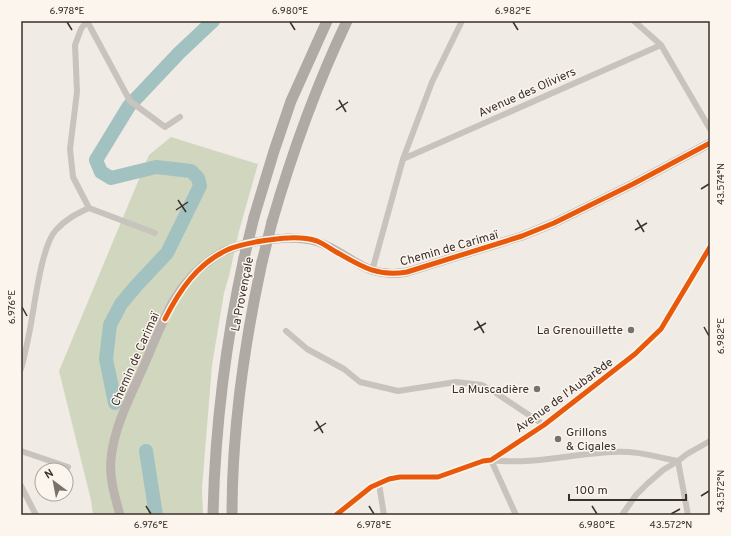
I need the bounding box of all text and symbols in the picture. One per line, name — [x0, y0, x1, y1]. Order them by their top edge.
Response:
text: 6.978°E — [49, 5, 85, 18]
text: 6.980°E — [272, 5, 308, 18]
text: 6.982°E — [495, 5, 531, 18]
street label: Avenue des Oliviers — [476, 64, 579, 122]
text: 43.574°N — [715, 163, 728, 205]
street label: Chemin de Carimaï — [398, 227, 501, 271]
street label: La Provençale — [228, 255, 258, 333]
text: 6.976°E — [6, 290, 19, 324]
street label: Chemin de Carimaï — [108, 309, 164, 409]
text: 6.982°E — [715, 318, 728, 354]
place label: La Grenouillette — [537, 323, 623, 339]
marker: La Grenouillette — [626, 325, 636, 335]
street label: Avenue de l'Aubarède — [512, 355, 617, 437]
place label: La Muscadière — [452, 382, 529, 398]
marker: La Muscadière — [532, 384, 542, 394]
place label: Grillons & Cigales — [566, 425, 616, 455]
marker: Grillons & Cigales — [553, 434, 563, 444]
north arrow — [34, 462, 74, 502]
text: N — [42, 466, 56, 482]
text: 43.572°N — [715, 470, 728, 512]
scale bar — [569, 476, 686, 502]
text: 100 m — [575, 483, 608, 499]
text: 6.976°E — [134, 519, 168, 532]
text: 6.978°E — [356, 519, 392, 532]
text: 6.980°E — [579, 519, 615, 532]
text: 43.572°N — [650, 519, 692, 532]

